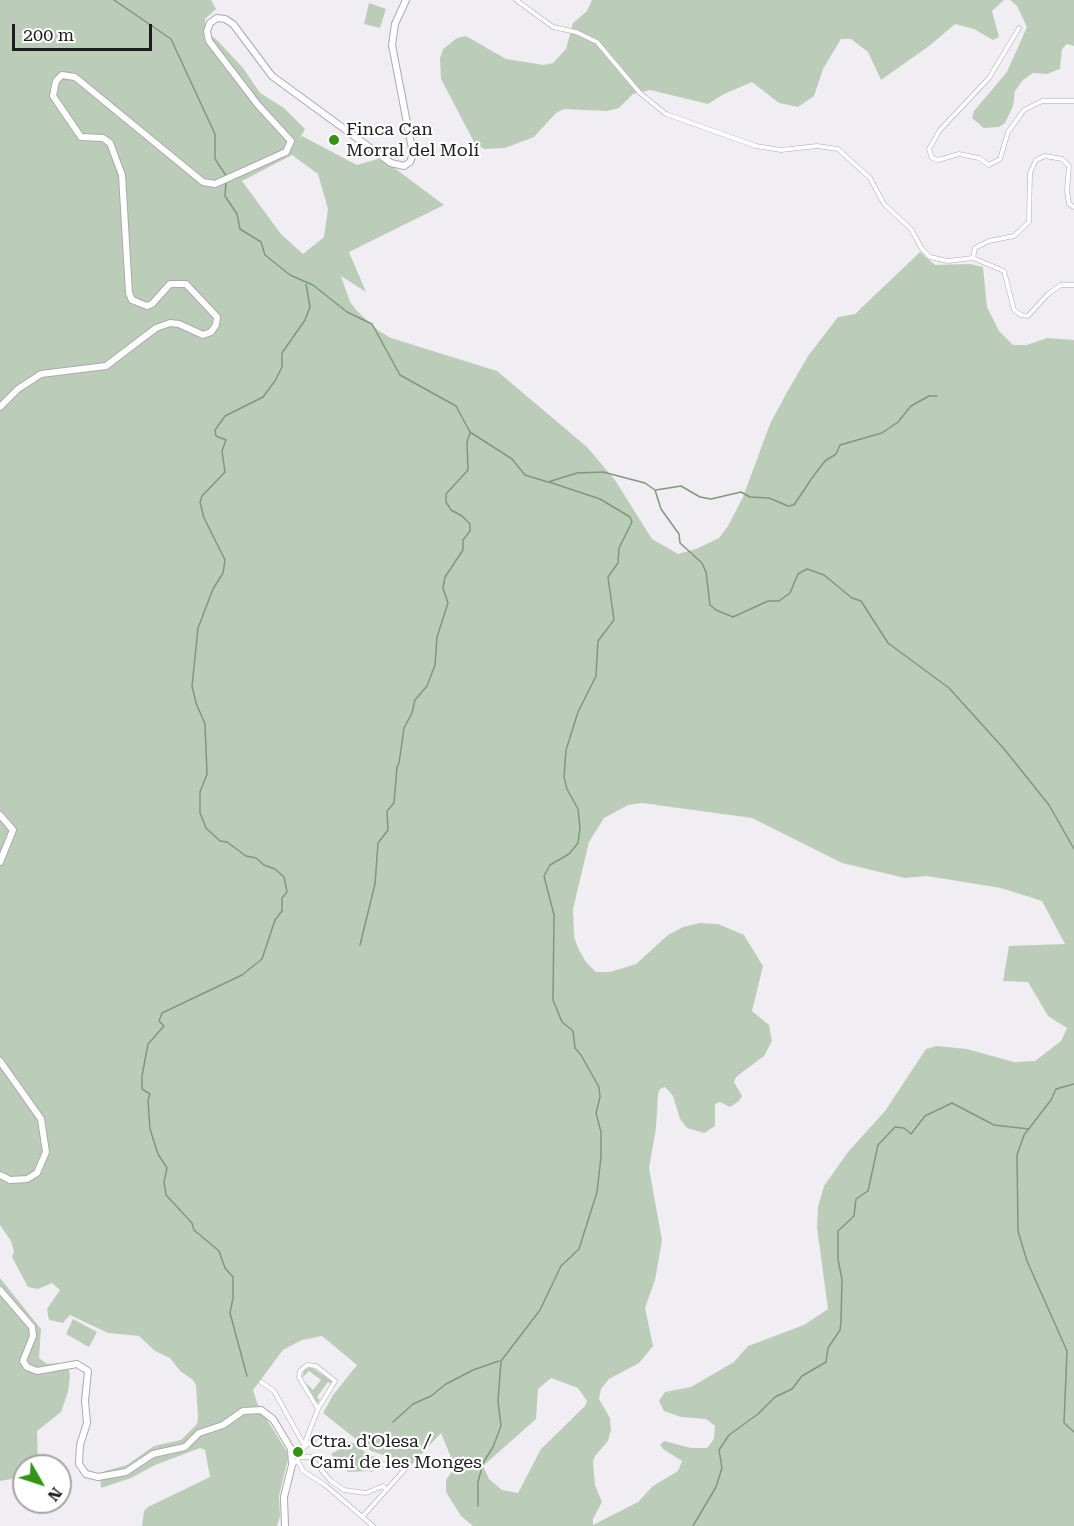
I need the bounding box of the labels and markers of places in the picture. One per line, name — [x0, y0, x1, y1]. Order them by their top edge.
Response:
place label: Finca Can Morral del Molí — [346, 119, 479, 162]
marker: Finca Can Morral del Molí — [327, 133, 341, 147]
place label: Ctra. d'Olesa / Camí de les Monges — [310, 1431, 482, 1474]
marker: Ctra. d'Olesa / Camí de les Monges — [291, 1445, 305, 1459]

